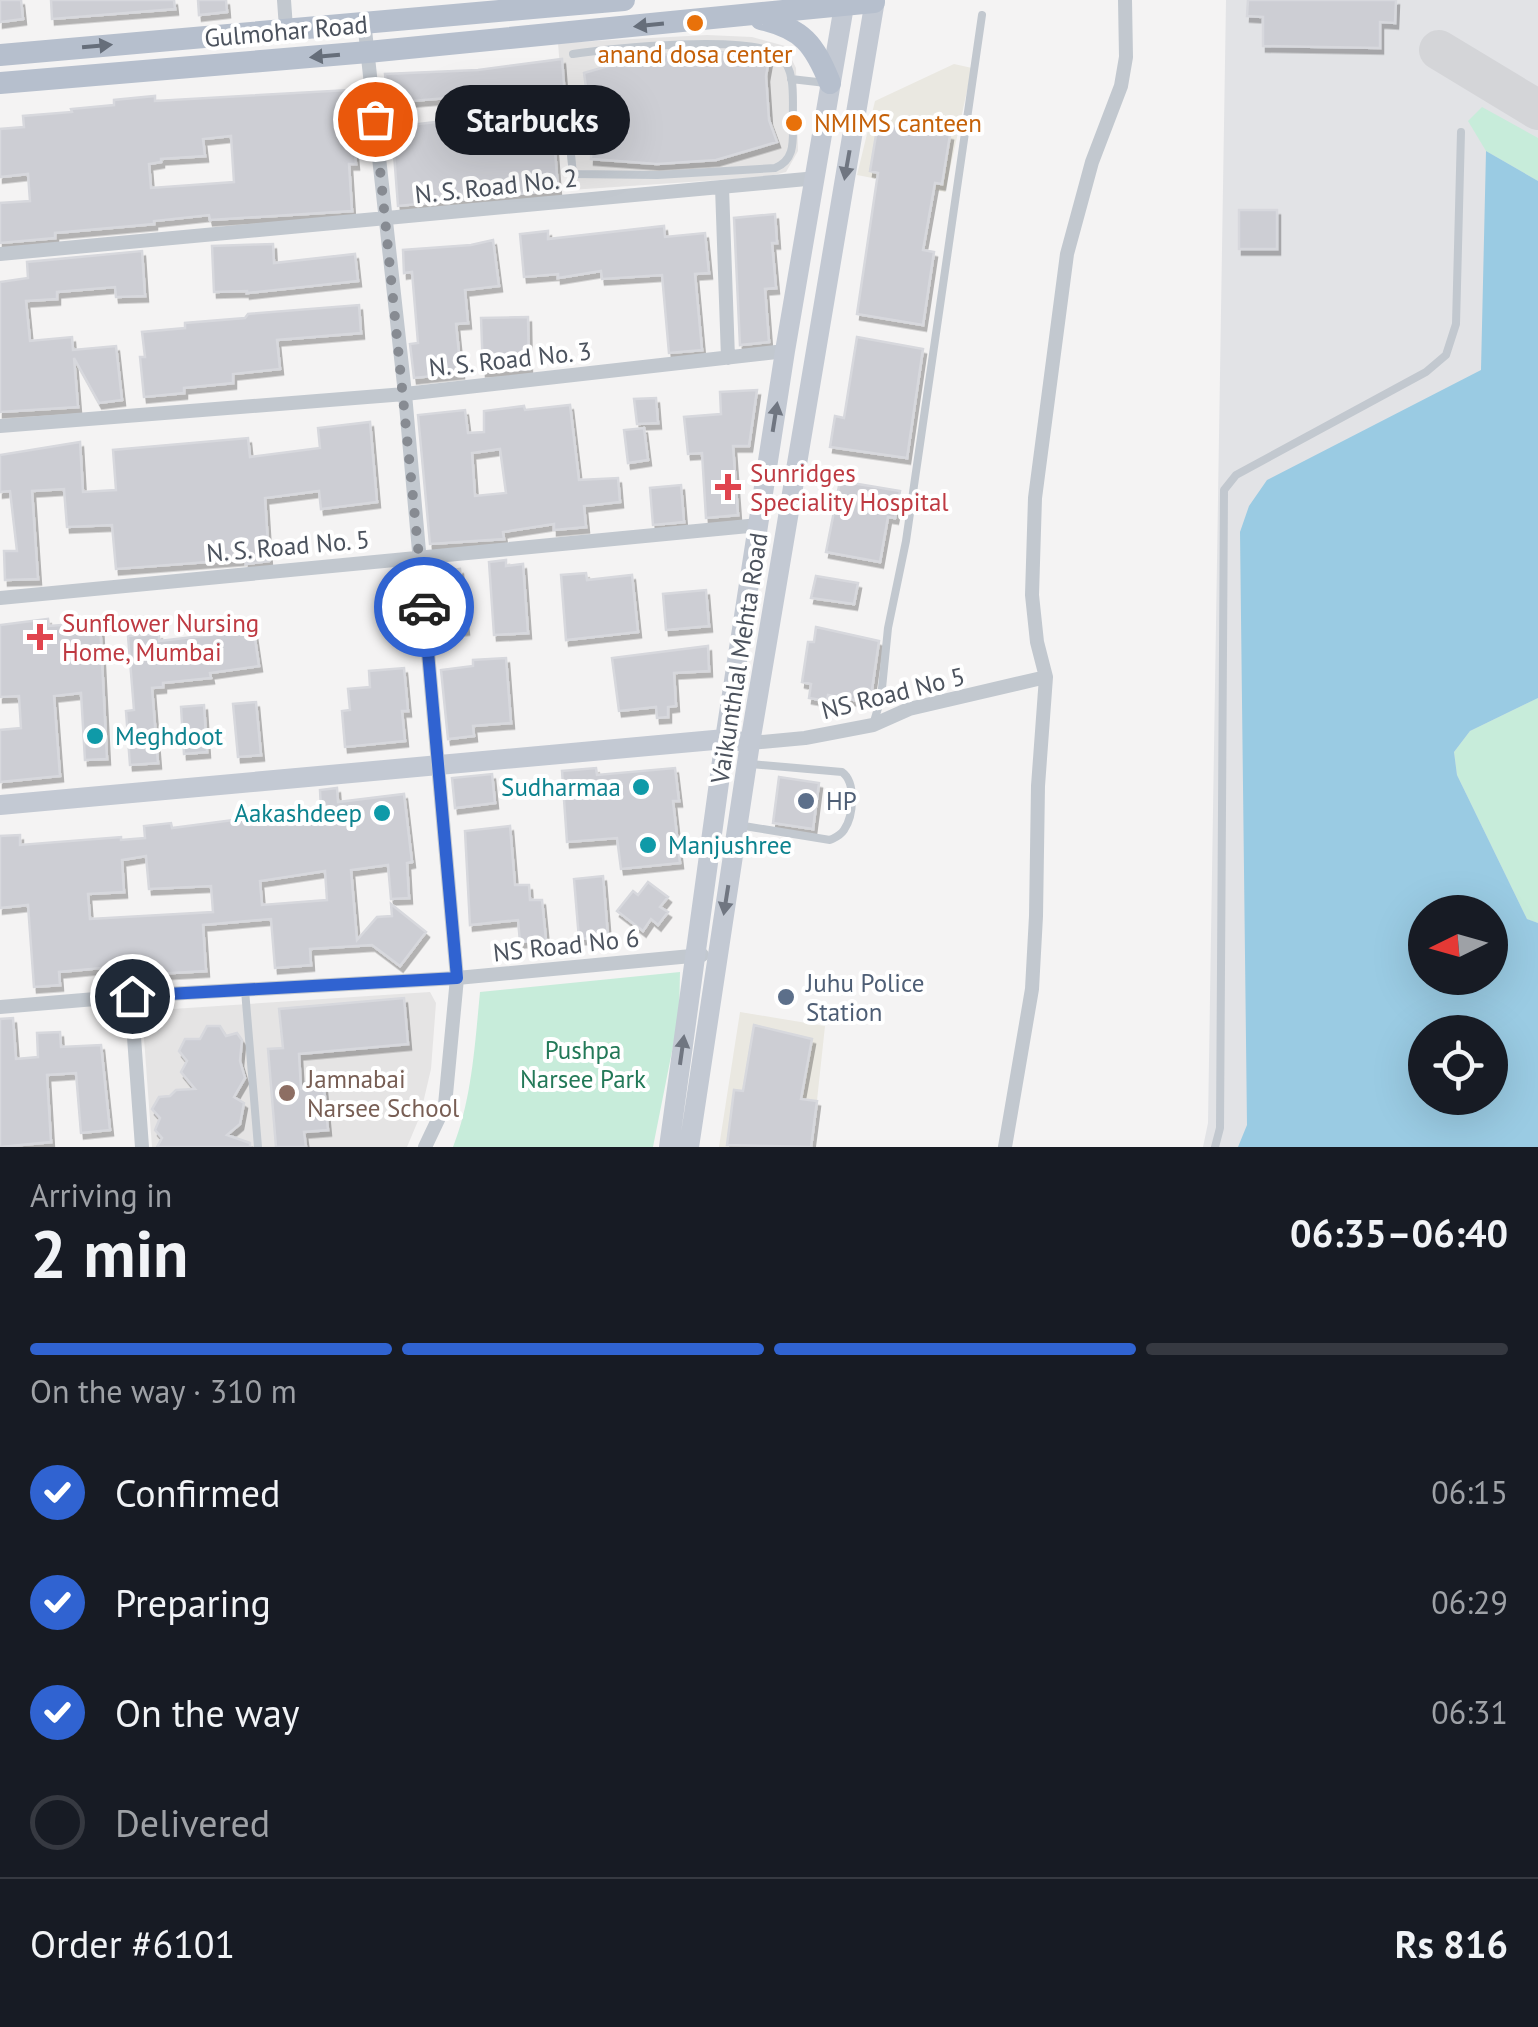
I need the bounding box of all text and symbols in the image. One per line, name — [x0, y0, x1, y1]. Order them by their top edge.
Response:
street label: Gulmohar Road — [203, 8, 369, 54]
marker: anand dosa center — [684, 12, 706, 34]
one-way arrow — [633, 17, 664, 33]
one-way arrow — [82, 38, 113, 54]
place label: anand dosa center — [597, 38, 793, 70]
one-way arrow — [309, 48, 341, 64]
pin — [333, 77, 418, 162]
callout: Starbucks — [435, 84, 630, 154]
icon: bag — [348, 92, 403, 147]
text: Starbucks — [466, 99, 599, 141]
place label: NMIMS canteen — [814, 107, 982, 139]
marker: NMIMS canteen — [783, 112, 805, 134]
one-way arrow — [839, 150, 854, 181]
street label: N. S. Road No. 2 — [413, 162, 579, 210]
street label: N. S. Road No. 3 — [427, 335, 593, 383]
one-way arrow — [768, 401, 784, 433]
place label: Sunridges Speciality Hospital — [750, 457, 949, 518]
marker: Sunridges Speciality Hospital — [715, 474, 741, 500]
street label: N. S. Road No. 5 — [205, 523, 371, 569]
street label: Vaikunthlal Mehta Road — [703, 530, 775, 787]
courier — [374, 557, 474, 657]
icon: car — [397, 580, 452, 635]
place label: Sunflower Nursing Home, Mumbai — [62, 607, 259, 668]
marker: Sunflower Nursing Home, Mumbai — [27, 624, 53, 650]
street label: NS Road No 5 — [818, 660, 968, 726]
place label: Meghdoot — [115, 720, 224, 752]
marker: Meghdoot — [84, 725, 106, 747]
place label: Sudharmaa — [501, 771, 621, 803]
marker: Sudharmaa — [630, 776, 652, 798]
place label: HP — [826, 785, 857, 817]
marker: HP — [795, 790, 817, 812]
place label: Aakashdeep — [234, 797, 362, 829]
marker: Aakashdeep — [371, 802, 393, 824]
place label: Manjushree — [668, 829, 792, 861]
marker: Manjushree — [637, 834, 659, 856]
one-way arrow — [718, 885, 734, 917]
north arrow — [1408, 895, 1508, 995]
map controls — [1408, 895, 1508, 1115]
street label: NS Road No 6 — [491, 921, 641, 969]
pin — [90, 954, 175, 1039]
place label: Juhu Police Station — [805, 967, 924, 1028]
icon: home — [105, 969, 160, 1024]
marker: Juhu Police Station — [775, 986, 797, 1008]
button: locate — [1408, 1015, 1508, 1115]
park label: Pushpa Narsee Park — [520, 1034, 646, 1095]
one-way arrow — [675, 1034, 691, 1066]
place label: Jamnabai Narsee School — [306, 1063, 460, 1124]
marker: Jamnabai Narsee School — [276, 1082, 298, 1104]
text: Arriving in — [30, 1174, 172, 1216]
text: 06:35–06:40 — [1290, 1208, 1508, 1257]
text: 2 min — [30, 1211, 189, 1295]
text: On the way · 310 m — [30, 1370, 297, 1412]
icon: check — [30, 1465, 85, 1520]
text: Confirmed — [115, 1468, 281, 1517]
text: 06:15 — [1431, 1471, 1508, 1513]
icon: check — [30, 1575, 85, 1630]
text: Preparing — [115, 1578, 271, 1627]
text: 06:29 — [1431, 1581, 1508, 1623]
icon: check — [30, 1685, 85, 1740]
text: On the way — [115, 1688, 300, 1737]
text: 06:31 — [1431, 1691, 1508, 1733]
text: Delivered — [115, 1798, 270, 1847]
text: Order #6101 — [30, 1919, 235, 1968]
text: Rs 816 — [1395, 1919, 1508, 1968]

